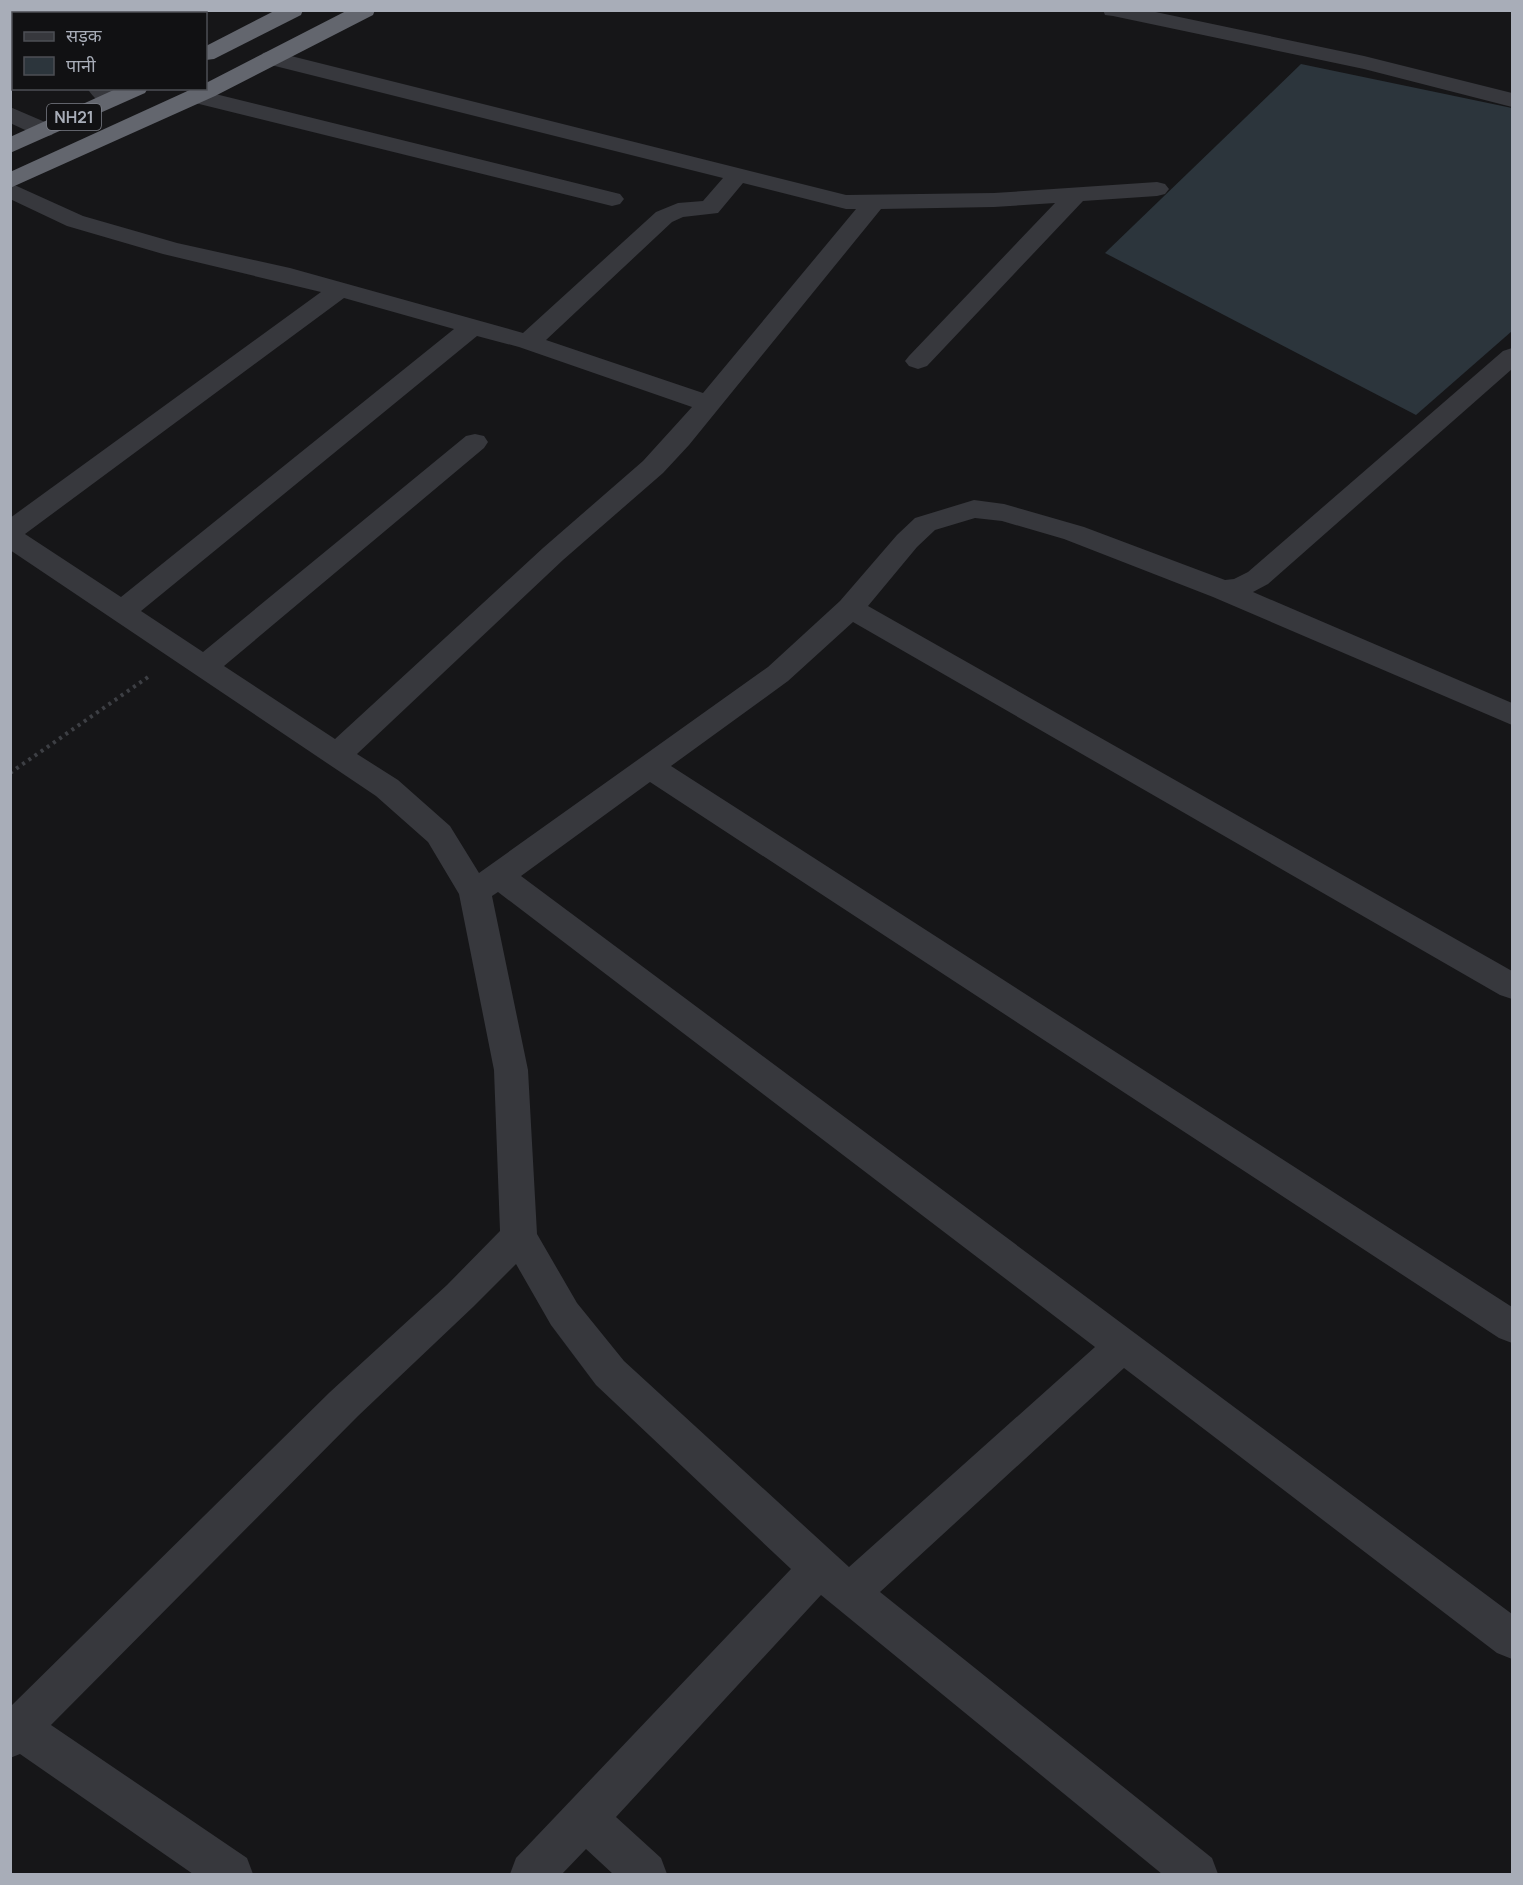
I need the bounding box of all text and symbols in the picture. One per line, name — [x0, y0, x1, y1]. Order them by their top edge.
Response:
legend — [12, 12, 207, 90]
text: सड़क — [66, 23, 103, 47]
text: पानी — [66, 53, 96, 77]
road number: NH21 — [47, 104, 101, 130]

